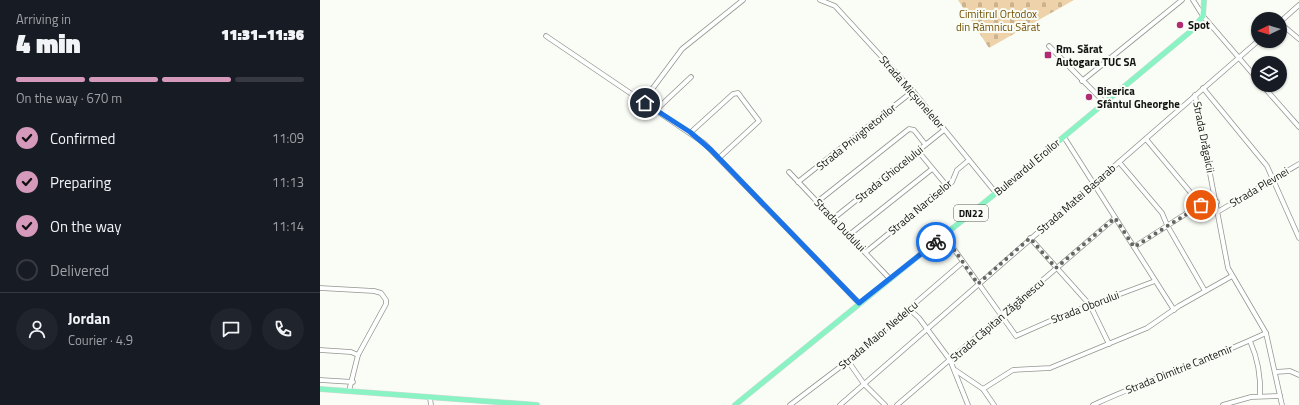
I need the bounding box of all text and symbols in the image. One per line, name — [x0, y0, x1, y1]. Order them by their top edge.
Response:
park label: Cimitirul Ortodox din Râmnicu Sărat — [956, 6, 1040, 35]
text: Arriving in — [16, 9, 71, 29]
north arrow — [1251, 12, 1287, 48]
map controls — [1251, 12, 1287, 92]
place label: Spot — [1188, 17, 1210, 33]
marker: Spot — [1175, 20, 1185, 30]
text: 11:31–11:36 — [221, 23, 304, 46]
text: 4 min — [16, 24, 81, 63]
place label: Rm. Sărat Autogara TUC SA — [1056, 41, 1136, 70]
marker: Rm. Sărat Autogara TUC SA — [1043, 50, 1053, 60]
street label: Strada Micșunelelor — [876, 52, 948, 132]
button: layers — [1251, 56, 1287, 92]
place label: Biserica Sfântul Gheorghe — [1097, 83, 1180, 112]
pin — [628, 86, 662, 120]
text: On the way · 670 m — [16, 88, 122, 108]
icon: home — [634, 92, 656, 114]
marker: Biserica Sfântul Gheorghe — [1084, 92, 1094, 102]
street label: Strada Privighetorilor — [813, 100, 899, 174]
street label: Strada Drăgaicii — [1189, 100, 1219, 174]
icon: check — [16, 127, 38, 149]
text: Confirmed — [50, 127, 115, 150]
text: 11:09 — [272, 128, 304, 148]
street label: Bulevardul Eroilor — [991, 134, 1064, 199]
street label: Strada Ghiocelului — [852, 142, 926, 206]
street label: Strada Matei Basarab — [1033, 160, 1119, 238]
street label: Strada Plevnei — [1226, 163, 1292, 211]
icon: check — [16, 171, 38, 193]
text: Preparing — [50, 171, 111, 194]
text: 11:13 — [272, 172, 304, 192]
street label: Strada Narciselor — [884, 175, 956, 239]
pin — [1184, 188, 1218, 222]
icon: bag — [1190, 194, 1212, 216]
street label: Strada Dudului — [811, 195, 869, 255]
road number: DN22 — [954, 205, 988, 221]
icon: check — [16, 215, 38, 237]
text: On the way — [50, 215, 122, 238]
text: 11:14 — [272, 216, 304, 236]
courier — [916, 222, 956, 262]
icon: bike — [925, 231, 947, 253]
text: Delivered — [50, 259, 109, 282]
street label: Strada Căpitan Zăgănescu — [946, 274, 1048, 365]
street label: Strada Oborului — [1048, 287, 1122, 327]
street label: Strada Maior Nedelcu — [835, 297, 921, 373]
text: Jordan — [68, 307, 110, 330]
button: person — [16, 308, 58, 350]
button: chat — [210, 308, 252, 350]
button: phone — [262, 308, 304, 350]
text: Courier · 4.9 — [68, 330, 133, 350]
street label: Strada Dimitrie Cantemir — [1123, 340, 1235, 398]

